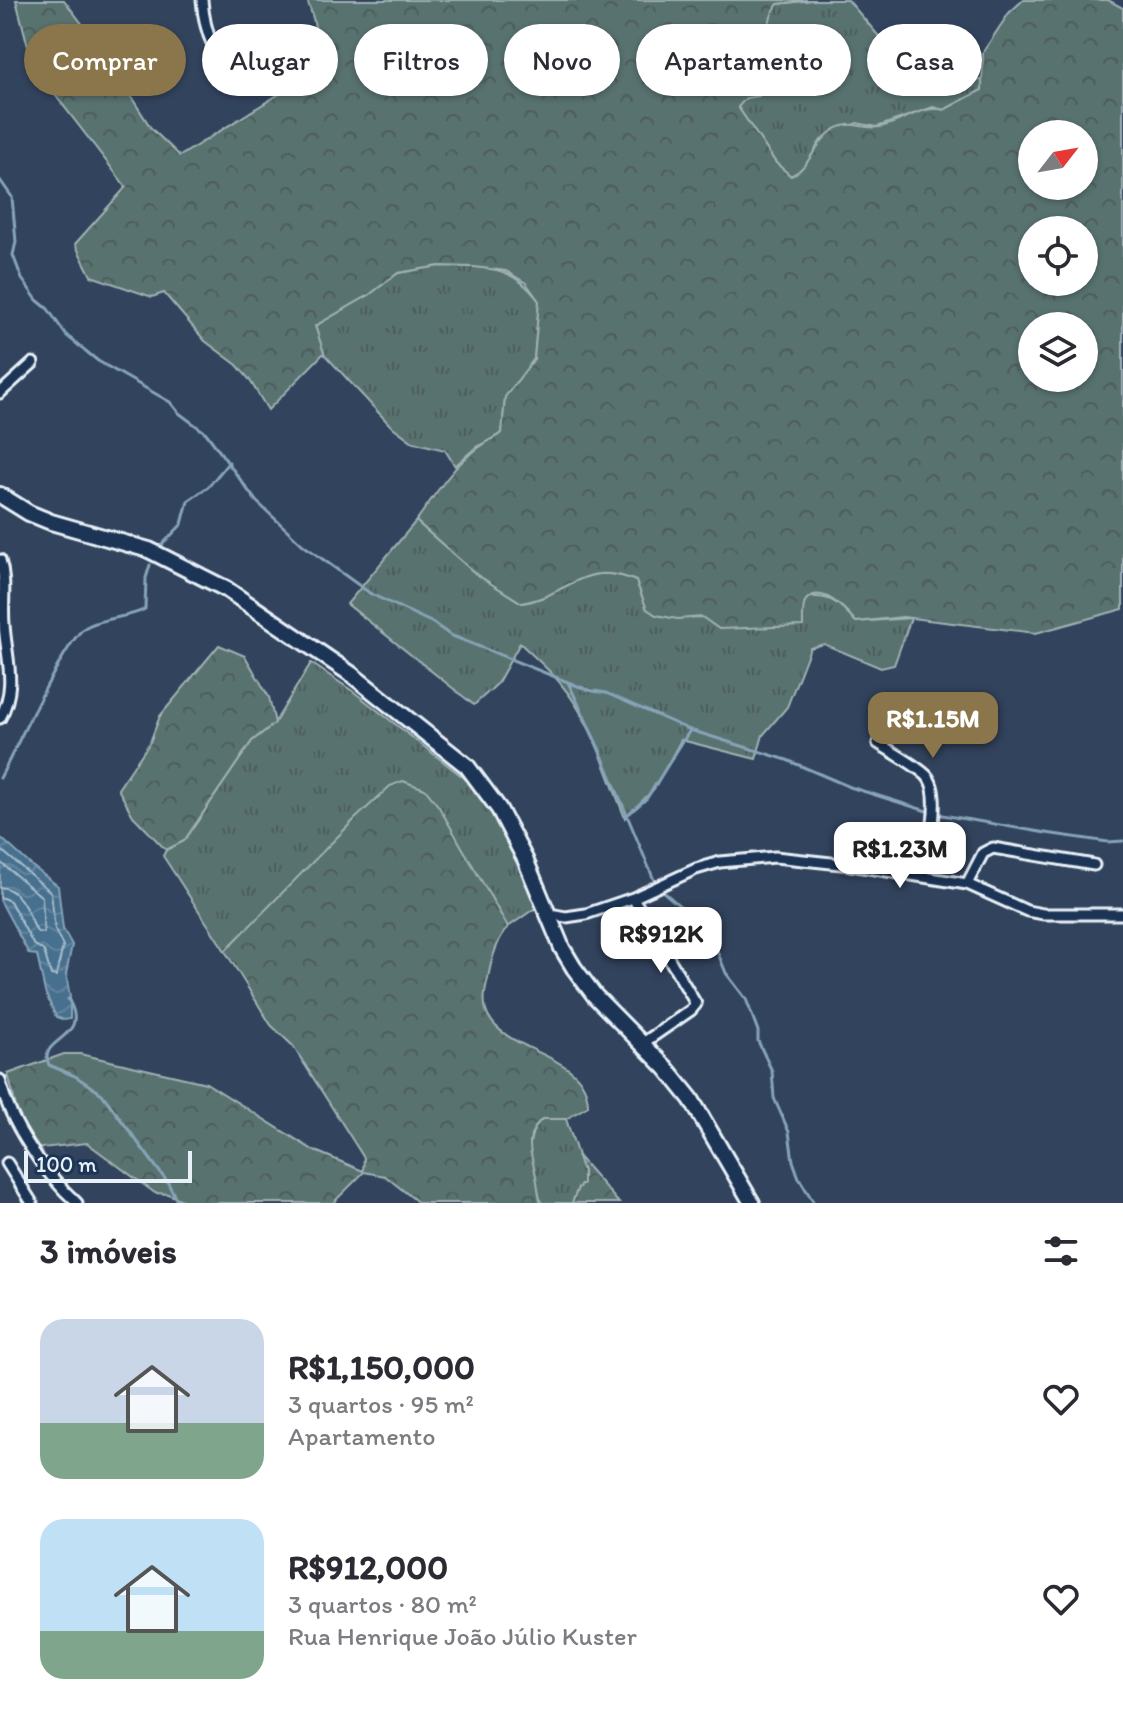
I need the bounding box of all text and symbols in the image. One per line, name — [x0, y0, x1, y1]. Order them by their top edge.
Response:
chip: Comprar — [24, 24, 186, 96]
chip: Alugar — [202, 24, 338, 96]
chip: Filtros — [354, 24, 488, 96]
chip: Novo — [504, 24, 620, 96]
chip: Apartamento — [636, 24, 851, 96]
chip: Casa — [867, 24, 982, 96]
north arrow — [1018, 120, 1098, 200]
map controls — [1018, 120, 1098, 392]
button: locate — [1018, 216, 1098, 296]
button: layers — [1018, 312, 1098, 392]
pin: R$1.15M — [859, 692, 1007, 760]
text: R$1.15M — [886, 702, 980, 734]
pin: R$1.23M — [826, 822, 974, 890]
text: R$1.23M — [852, 832, 948, 864]
pin: R$912K — [596, 907, 726, 975]
text: R$912K — [619, 917, 703, 949]
scale bar — [24, 1147, 192, 1183]
text: 100 m — [36, 1151, 97, 1178]
icon: filters — [1039, 1229, 1083, 1273]
text: 3 imóveis — [40, 1231, 177, 1272]
text: R$1,150,000 — [288, 1347, 475, 1388]
icon: home — [104, 1351, 200, 1447]
icon: heart — [1039, 1377, 1083, 1421]
text: 3 quartos · 95 m² — [288, 1388, 474, 1420]
text: Apartamento — [288, 1420, 436, 1452]
text: R$912,000 — [288, 1547, 448, 1588]
icon: home — [104, 1551, 200, 1647]
icon: heart — [1039, 1577, 1083, 1621]
text: 3 quartos · 80 m² — [288, 1588, 477, 1620]
text: Rua Henrique João Júlio Kuster — [288, 1620, 637, 1652]

